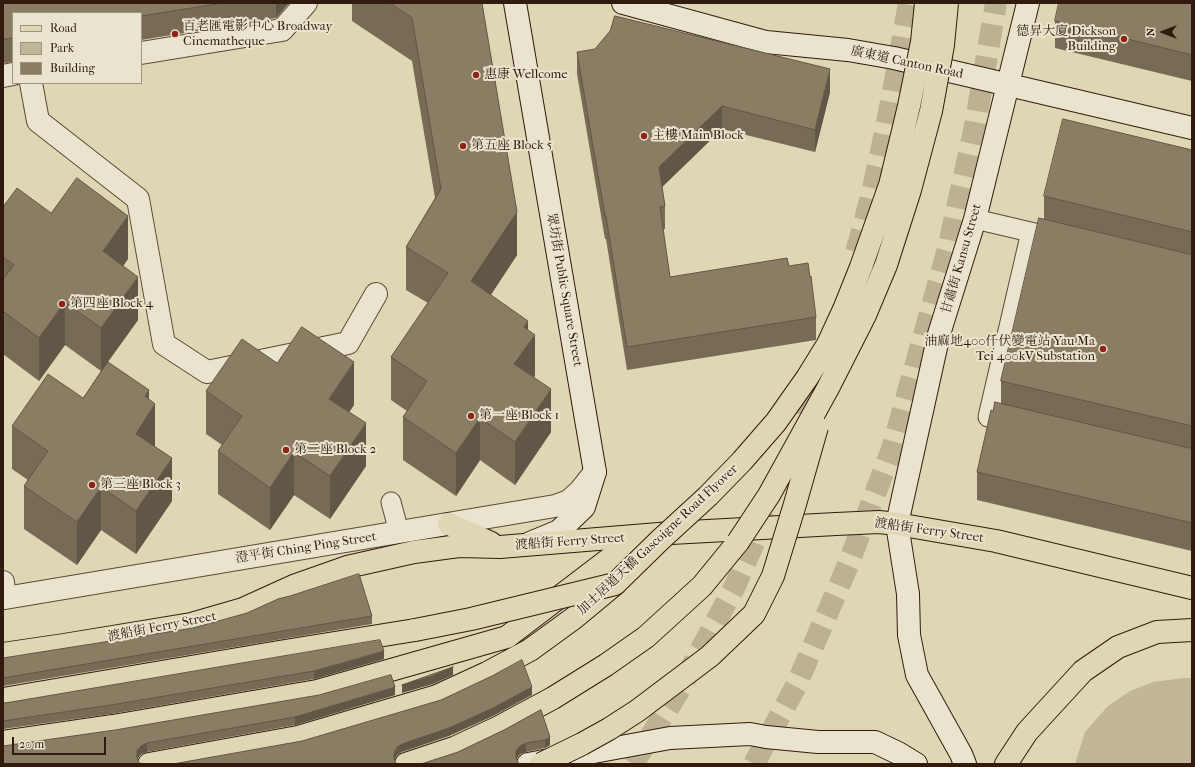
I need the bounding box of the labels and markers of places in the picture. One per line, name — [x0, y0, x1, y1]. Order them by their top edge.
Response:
place label: 百老匯電影中心 Broadway Cinematheque — [183, 19, 333, 50]
place label: 德昇大廈 Dickson Building — [1016, 24, 1116, 55]
marker: 百老匯電影中心 Broadway Cinematheque — [170, 29, 180, 39]
marker: 德昇大廈 Dickson Building — [1119, 34, 1129, 44]
place label: 惠康 Wellcome — [484, 67, 568, 83]
marker: 惠康 Wellcome — [471, 70, 481, 80]
place label: 主樓 Main Block — [652, 128, 744, 144]
marker: 主樓 Main Block — [639, 131, 649, 141]
place label: 第五座 Block 5 — [471, 138, 552, 154]
marker: 第五座 Block 5 — [458, 141, 468, 151]
place label: 第四座 Block 4 — [70, 296, 153, 312]
marker: 第四座 Block 4 — [57, 299, 67, 309]
place label: 油麻地400仟伏變電站 Yau Ma Tei 400kV Substation — [924, 334, 1095, 365]
marker: 油麻地400仟伏變電站 Yau Ma Tei 400kV Substation — [1098, 344, 1108, 354]
place label: 第一座 Block 1 — [479, 408, 559, 424]
marker: 第一座 Block 1 — [466, 411, 476, 421]
place label: 第二座 Block 2 — [294, 442, 376, 458]
marker: 第二座 Block 2 — [281, 445, 291, 455]
place label: 第三座 Block 3 — [100, 477, 181, 493]
marker: 第三座 Block 3 — [87, 480, 97, 490]

